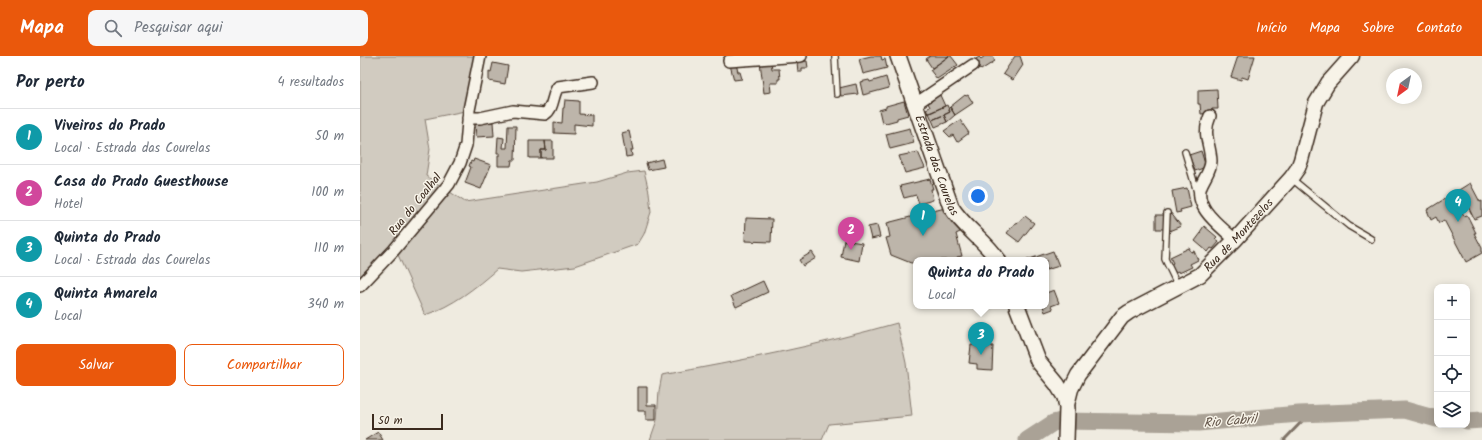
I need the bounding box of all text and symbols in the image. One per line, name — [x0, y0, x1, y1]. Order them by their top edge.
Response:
search box — [88, 10, 368, 46]
text: Mapa — [20, 13, 64, 43]
text: Pesquisar aqui — [134, 16, 222, 40]
icon: search — [102, 17, 124, 39]
text: Início — [1256, 17, 1287, 39]
text: Mapa — [1309, 17, 1340, 39]
text: Sobre — [1362, 17, 1394, 39]
text: Contato — [1416, 17, 1462, 39]
north arrow — [1386, 68, 1422, 104]
text: Por perto — [16, 69, 85, 96]
text: 4 resultados — [277, 72, 344, 93]
street label: Estrada das Courelas — [909, 112, 963, 220]
text: Viveiros do Prado — [54, 114, 165, 138]
text: 1 — [27, 126, 31, 147]
text: 50 m — [315, 126, 344, 147]
text: Local · Estrada das Courelas — [54, 138, 210, 159]
street label: Rua do Coalhal — [384, 169, 447, 240]
text: Casa do Prado Guesthouse — [54, 170, 228, 194]
text: 2 — [25, 182, 33, 203]
text: 100 m — [311, 182, 344, 203]
your location — [968, 186, 988, 206]
pin: 4 — [1445, 189, 1471, 222]
text: Hotel — [54, 194, 83, 215]
street label: Rua de Montezelos — [1199, 194, 1278, 277]
pin: 1 — [910, 203, 936, 236]
pin: 2 — [838, 217, 864, 250]
text: Quinta do Prado — [54, 226, 161, 250]
text: 3 — [25, 238, 33, 259]
text: 110 m — [314, 238, 344, 259]
text: Local · Estrada das Courelas — [54, 250, 210, 271]
popup — [913, 257, 1049, 309]
text: Quinta do Prado — [928, 261, 1034, 285]
text: Quinta Amarela — [54, 282, 157, 306]
map controls — [1434, 284, 1470, 428]
button: + — [1434, 284, 1470, 320]
text: Local — [928, 285, 956, 306]
text: 4 — [25, 294, 33, 315]
text: 340 m — [307, 294, 344, 315]
text: Local — [54, 306, 82, 327]
button: − — [1434, 320, 1470, 356]
pin: 3 — [968, 322, 994, 355]
button: Salvar — [16, 344, 176, 386]
button: Compartilhar — [184, 344, 344, 386]
button: locate — [1434, 356, 1470, 392]
button: layers — [1434, 392, 1470, 428]
water label: Rio Cabril — [1203, 408, 1260, 434]
scale bar — [372, 412, 443, 431]
text: 50 m — [378, 412, 403, 430]

